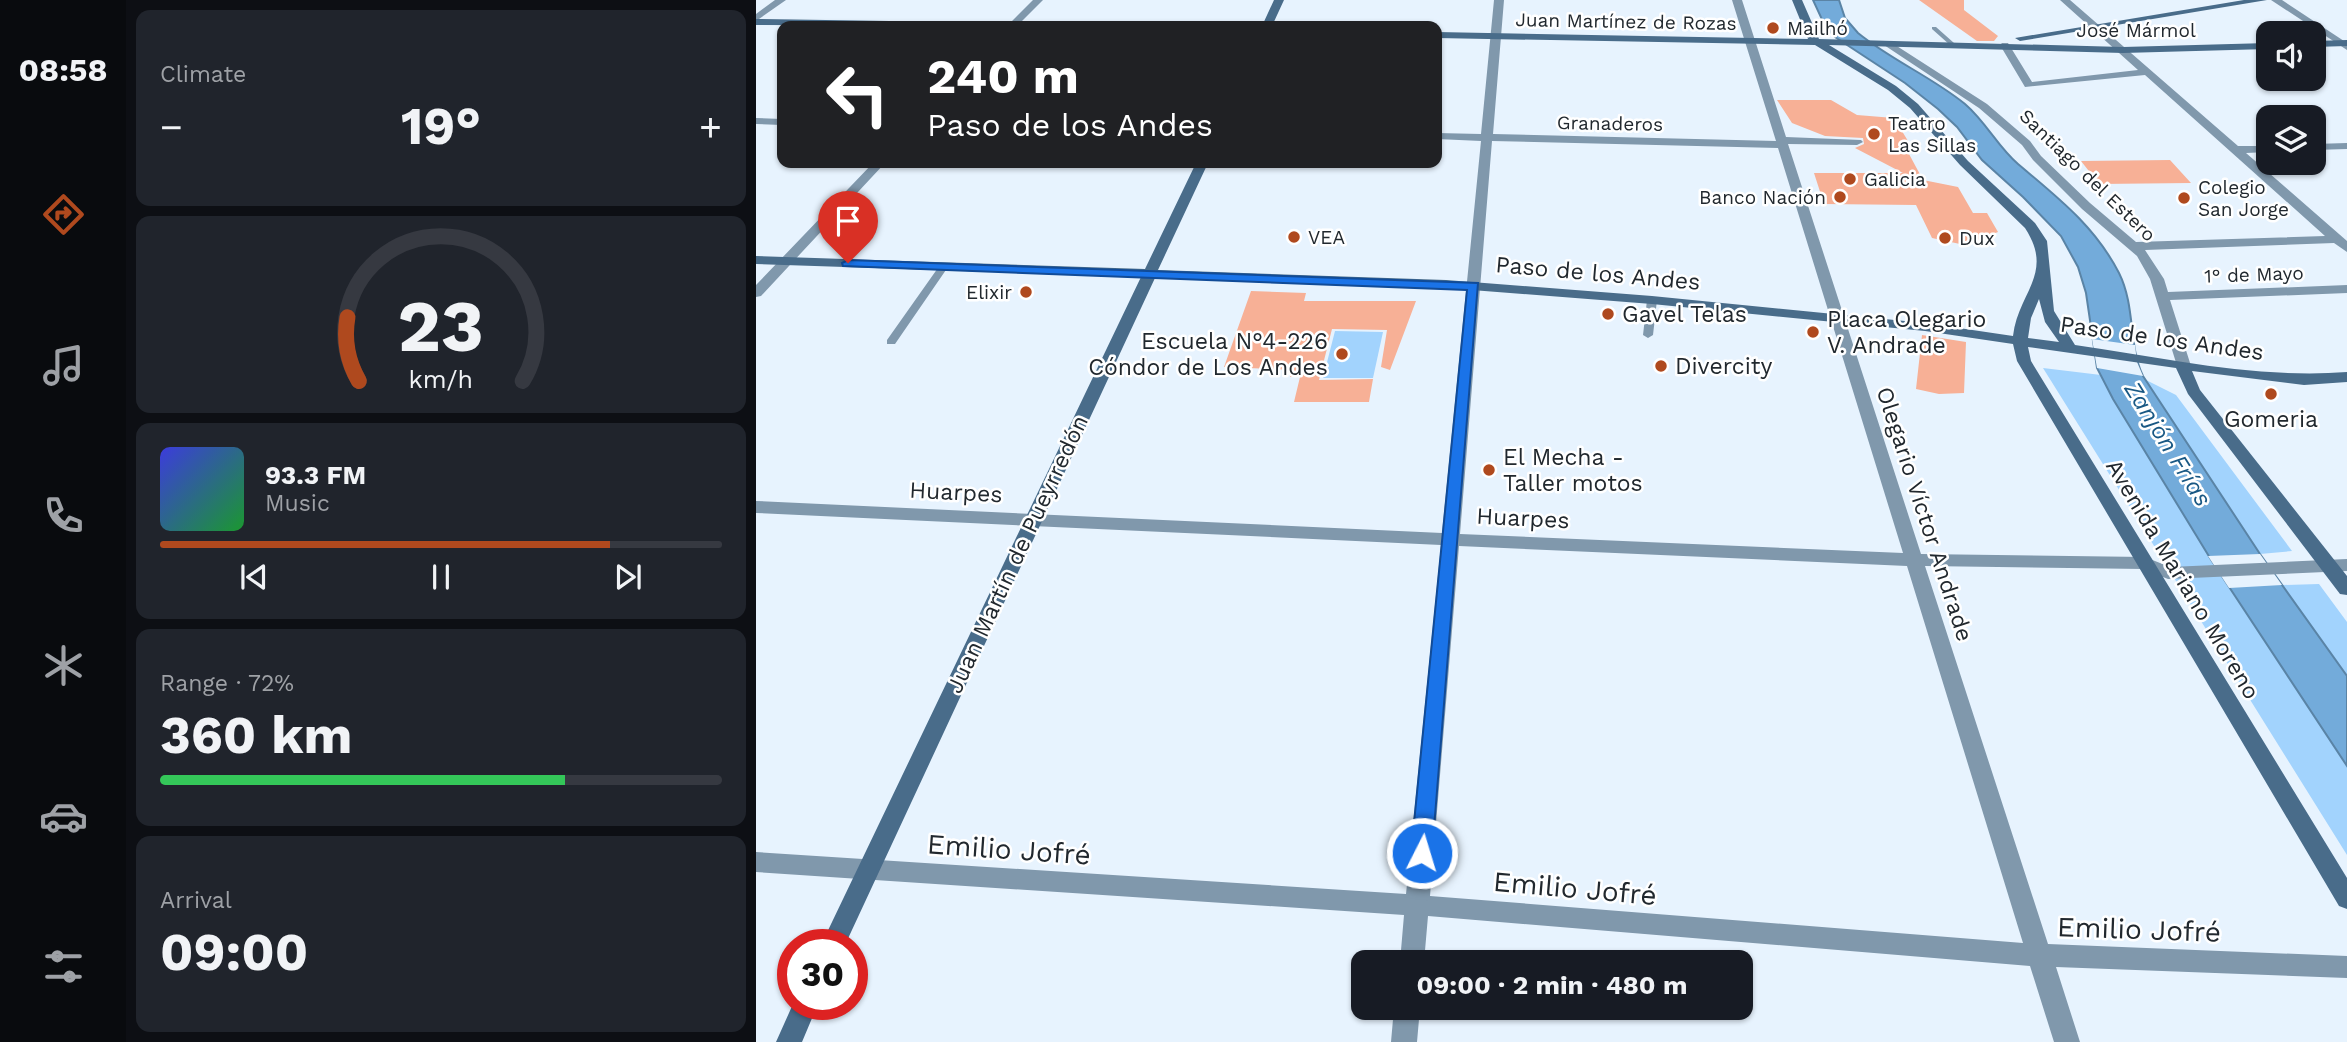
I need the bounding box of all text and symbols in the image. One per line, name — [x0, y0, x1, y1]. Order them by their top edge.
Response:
street label: Juan Martínez de Rozas — [1515, 8, 1737, 35]
place label: Mailhó — [1787, 17, 1848, 40]
street label: José Mármol — [2076, 19, 2196, 42]
marker: Mailhó — [1765, 20, 1781, 36]
map controls — [2256, 21, 2326, 175]
button: sound — [2256, 21, 2326, 91]
text: 240 m — [927, 47, 1079, 105]
icon: left — [812, 49, 903, 140]
text: 08:58 — [18, 51, 108, 89]
text: Climate — [160, 61, 246, 88]
text: 19° — [401, 96, 481, 157]
street label: Santiago del Estero — [2015, 104, 2161, 246]
text: − — [160, 105, 183, 149]
text: + — [699, 105, 722, 149]
button: layers — [2256, 105, 2326, 175]
text: Paso de los Andes — [927, 106, 1213, 144]
street label: Granaderos — [1557, 111, 1663, 136]
place label: Teatro Las Sillas — [1888, 112, 1976, 157]
marker: Teatro Las Sillas — [1866, 126, 1882, 142]
place label: Galicia — [1864, 168, 1926, 191]
marker: Galicia — [1842, 171, 1858, 187]
place label: Colegio San Jorge — [2198, 176, 2289, 221]
place label: Banco Nación — [1699, 186, 1826, 209]
marker: Banco Nación — [1832, 189, 1848, 205]
icon: directions — [39, 190, 88, 239]
marker: Colegio San Jorge — [2176, 190, 2192, 206]
pin — [818, 191, 878, 263]
icon: arrive — [829, 202, 867, 240]
place label: VEA — [1308, 226, 1345, 249]
place label: Dux — [1959, 227, 1995, 250]
marker: VEA — [1286, 229, 1302, 245]
marker: Dux — [1937, 230, 1953, 246]
street label: Paso de los Andes — [1494, 251, 1701, 296]
street label: 1° de Mayo — [2204, 261, 2304, 288]
place label: Elixir — [966, 281, 1012, 304]
text: 23 — [398, 283, 484, 369]
marker: Elixir — [1018, 284, 1034, 300]
place label: Gavel Telas — [1622, 301, 1747, 328]
marker: Gavel Telas — [1600, 306, 1616, 322]
place label: Placa Olegario V. Andrade — [1827, 306, 1986, 359]
street label: Paso de los Andes — [2058, 311, 2266, 366]
marker: Placa Olegario V. Andrade — [1805, 324, 1821, 340]
place label: Escuela N°4-226 Cóndor de Los Andes — [1088, 328, 1328, 381]
icon: music — [39, 341, 88, 390]
marker: Escuela N°4-226 Cóndor de Los Andes — [1334, 346, 1350, 362]
place label: Divercity — [1675, 353, 1772, 380]
marker: Divercity — [1653, 358, 1669, 374]
text: km/h — [409, 364, 473, 393]
water label: Zanjón Frías — [2118, 376, 2217, 511]
street label: Olegario Víctor Andrade — [1871, 384, 1978, 645]
marker: Gomeria — [2263, 386, 2279, 402]
place label: Gomeria — [2224, 406, 2318, 433]
street label: Juan Martín de Pueyrredón — [941, 411, 1094, 698]
place label: El Mecha - Taller motos — [1503, 444, 1643, 497]
street label: Avenida Mariano Moreno — [2100, 454, 2265, 704]
text: 93.3 FM — [265, 460, 366, 490]
marker: El Mecha - Taller motos — [1481, 462, 1497, 478]
street label: Huarpes — [909, 477, 1003, 508]
text: Music — [265, 490, 330, 517]
icon: phone — [39, 491, 88, 540]
street label: Huarpes — [1476, 503, 1570, 534]
icon: previous — [235, 558, 273, 596]
icon: pause — [422, 558, 460, 596]
icon: next — [609, 558, 647, 596]
icon: climate — [39, 641, 88, 690]
text: Range · 72% — [160, 670, 294, 697]
text: 360 km — [160, 705, 353, 766]
icon: car — [39, 792, 88, 841]
position arrow — [1385, 816, 1459, 890]
street label: Emilio Jofré — [926, 827, 1092, 872]
street label: Emilio Jofré — [1492, 865, 1658, 912]
text: Arrival — [160, 887, 232, 914]
street label: Emilio Jofré — [2056, 910, 2222, 949]
text: 09:00 — [160, 922, 308, 983]
speed limit sign: 30 — [777, 929, 868, 1020]
icon: filters — [39, 942, 88, 991]
text: 09:00 · 2 min · 480 m — [1417, 970, 1687, 1000]

